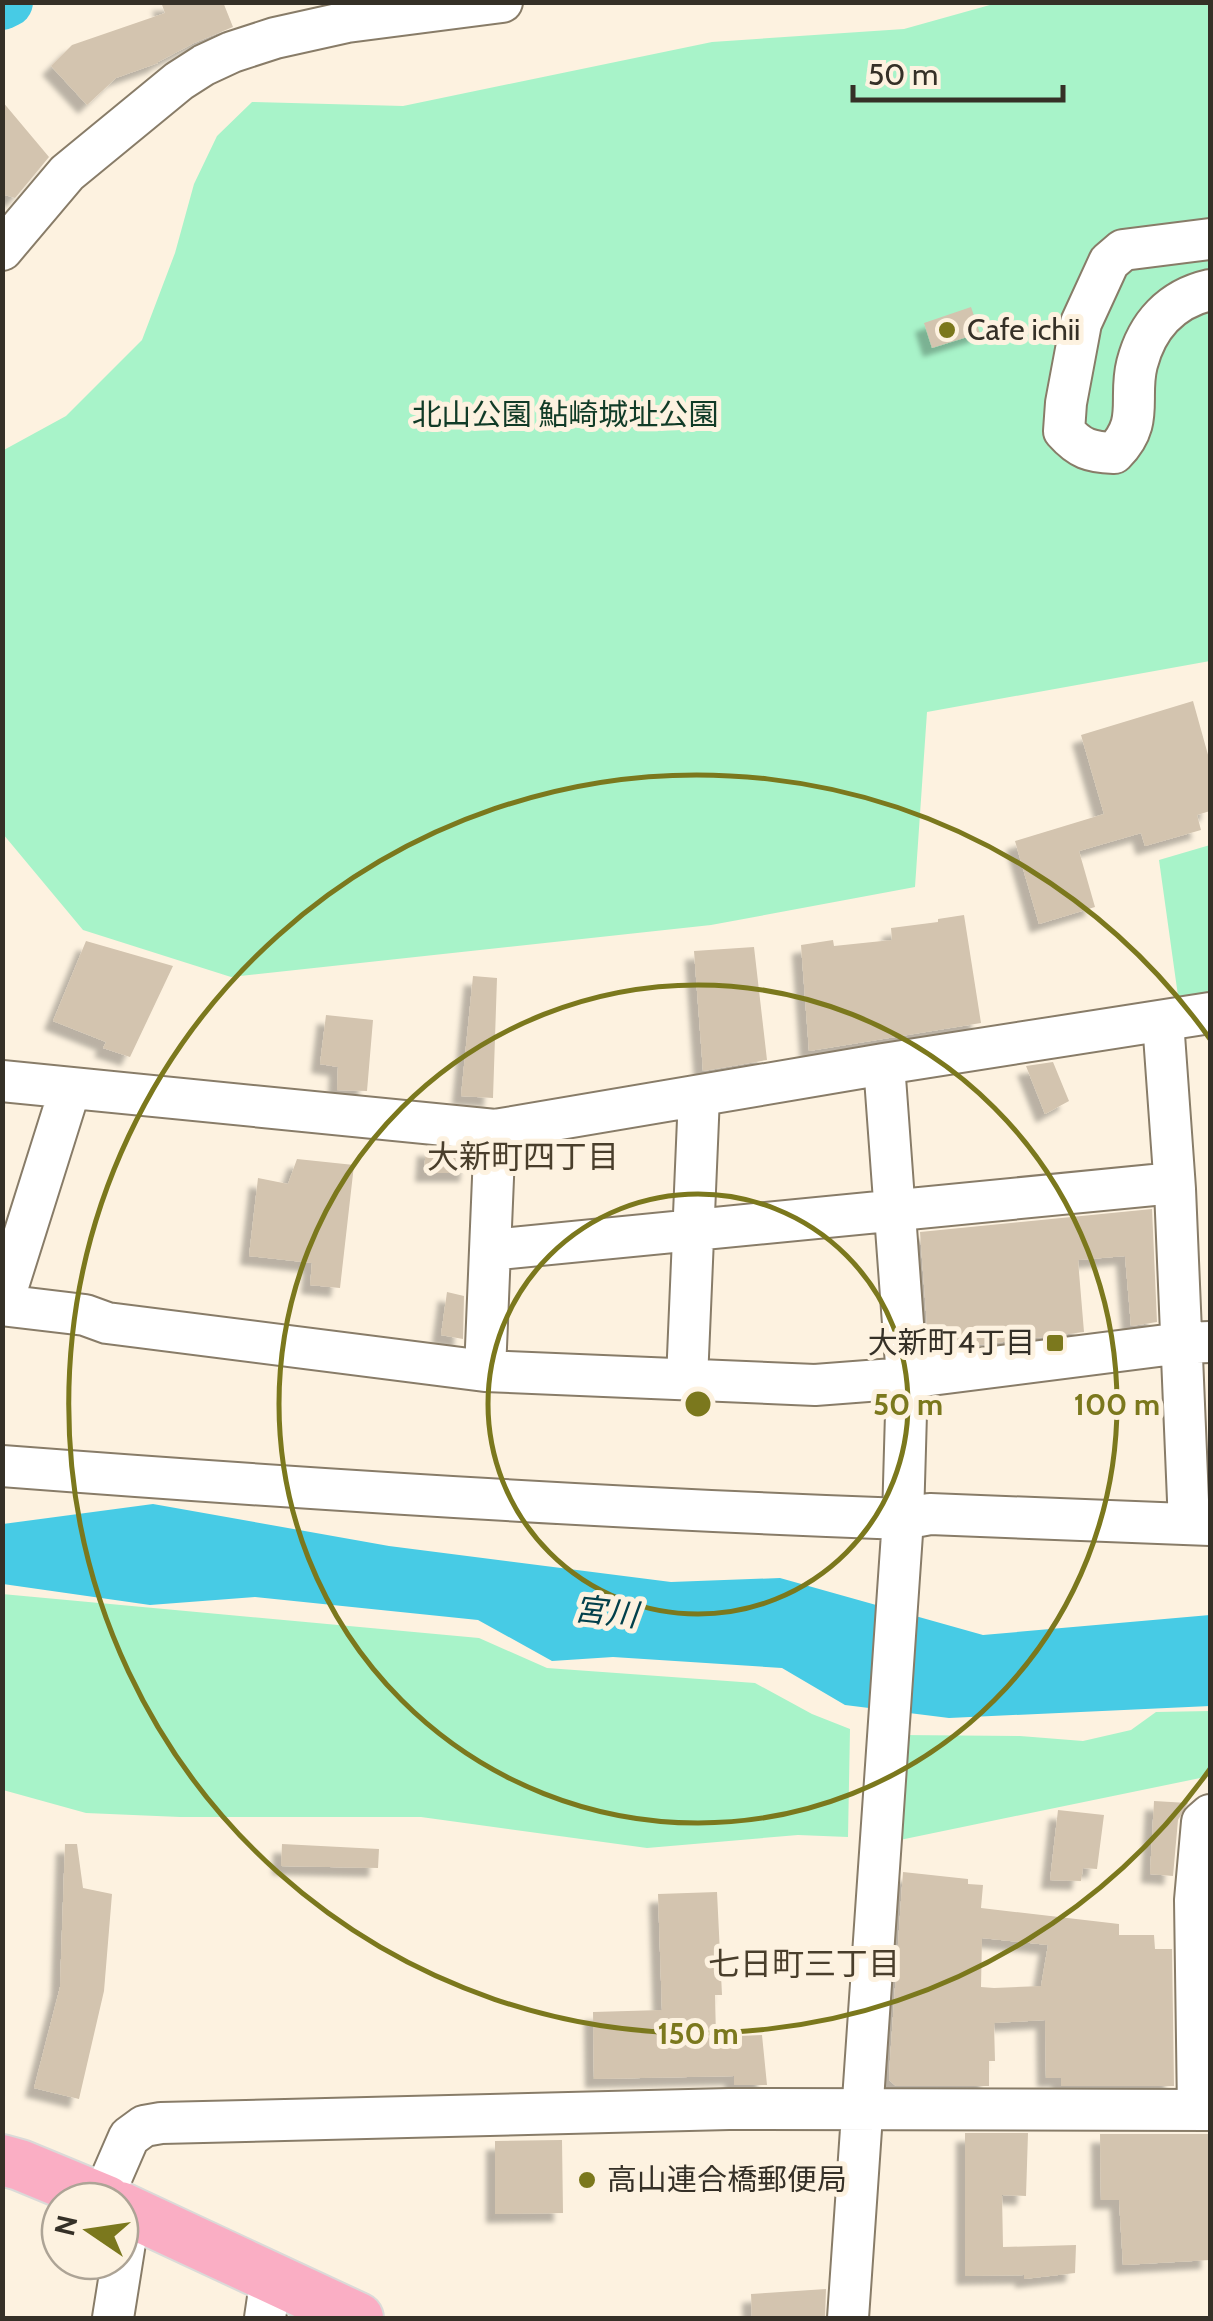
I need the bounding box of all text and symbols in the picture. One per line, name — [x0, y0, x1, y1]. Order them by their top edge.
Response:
scale bar — [853, 40, 1063, 102]
text: 50 m — [868, 56, 938, 93]
place label: Cafe ichii — [967, 311, 1080, 348]
marker: Cafe ichii — [936, 319, 958, 341]
park label: 北山公園 鮎崎城址公園 — [412, 396, 718, 433]
district label: 大新町四丁目 — [427, 1137, 619, 1176]
place label: 大新町4丁目 — [868, 1324, 1035, 1361]
marker: 大新町4丁目 — [1044, 1332, 1066, 1354]
centre of rings — [680, 1386, 716, 1422]
text: 50 m — [873, 1386, 943, 1423]
text: 100 m — [1074, 1386, 1160, 1423]
water label: 宮川 — [572, 1589, 643, 1635]
district label: 七日町三丁目 — [708, 1944, 900, 1983]
text: 150 m — [657, 2015, 739, 2052]
place label: 高山連合橋郵便局 — [607, 2161, 847, 2198]
marker: 高山連合橋郵便局 — [576, 2169, 598, 2191]
north arrow — [40, 2181, 140, 2281]
text: N — [47, 2212, 84, 2239]

